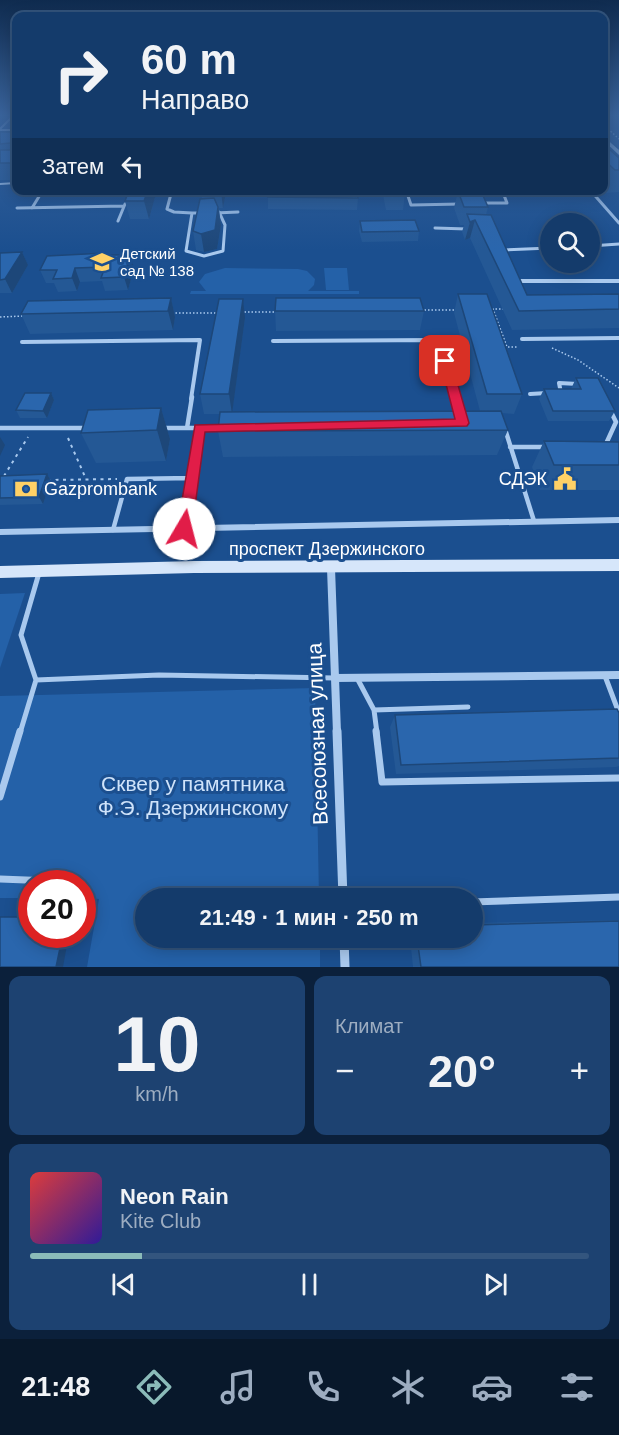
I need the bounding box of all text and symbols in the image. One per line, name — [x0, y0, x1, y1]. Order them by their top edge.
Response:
icon: right — [42, 36, 120, 114]
text: 60 m — [141, 36, 237, 83]
text: Направо — [141, 85, 249, 115]
icon: left — [116, 150, 149, 183]
text: Затем — [42, 154, 104, 179]
map controls — [540, 213, 600, 273]
button: search — [540, 213, 600, 273]
place label: Детский сад № 138 — [120, 245, 194, 279]
school or university icon: Детский сад № 138 — [89, 249, 115, 275]
pin — [419, 335, 470, 386]
icon: arrive — [428, 344, 461, 377]
public building icon: СДЭК — [552, 466, 578, 492]
place label: СДЭК — [499, 469, 548, 489]
bank icon: Gazprombank — [13, 476, 39, 502]
place label: Gazprombank — [44, 479, 158, 499]
position arrow — [152, 497, 216, 561]
street label: проспект Дзержинского — [229, 539, 425, 559]
street label: Всесоюзная улица — [302, 642, 332, 825]
park label: Сквер у памятника Ф.Э. Дзержинскому — [98, 772, 289, 819]
speed limit sign: 20 — [18, 870, 96, 948]
text: 21:49 · 1 мин · 250 m — [199, 905, 419, 930]
text: 10 — [114, 1000, 200, 1088]
text: Климат — [335, 1015, 403, 1037]
text: 20° — [428, 1046, 496, 1097]
text: − — [335, 1052, 354, 1089]
text: + — [570, 1052, 589, 1089]
text: km/h — [135, 1083, 179, 1105]
text: Neon Rain — [120, 1184, 229, 1209]
text: Kite Club — [120, 1210, 201, 1232]
icon: previous — [107, 1268, 140, 1301]
icon: pause — [293, 1268, 326, 1301]
icon: next — [479, 1268, 512, 1301]
icon: directions — [133, 1366, 175, 1408]
icon: music — [217, 1366, 259, 1408]
icon: phone — [302, 1366, 344, 1408]
icon: climate — [387, 1366, 429, 1408]
icon: car — [471, 1366, 513, 1408]
icon: filters — [556, 1366, 598, 1408]
text: 21:48 — [21, 1372, 90, 1402]

